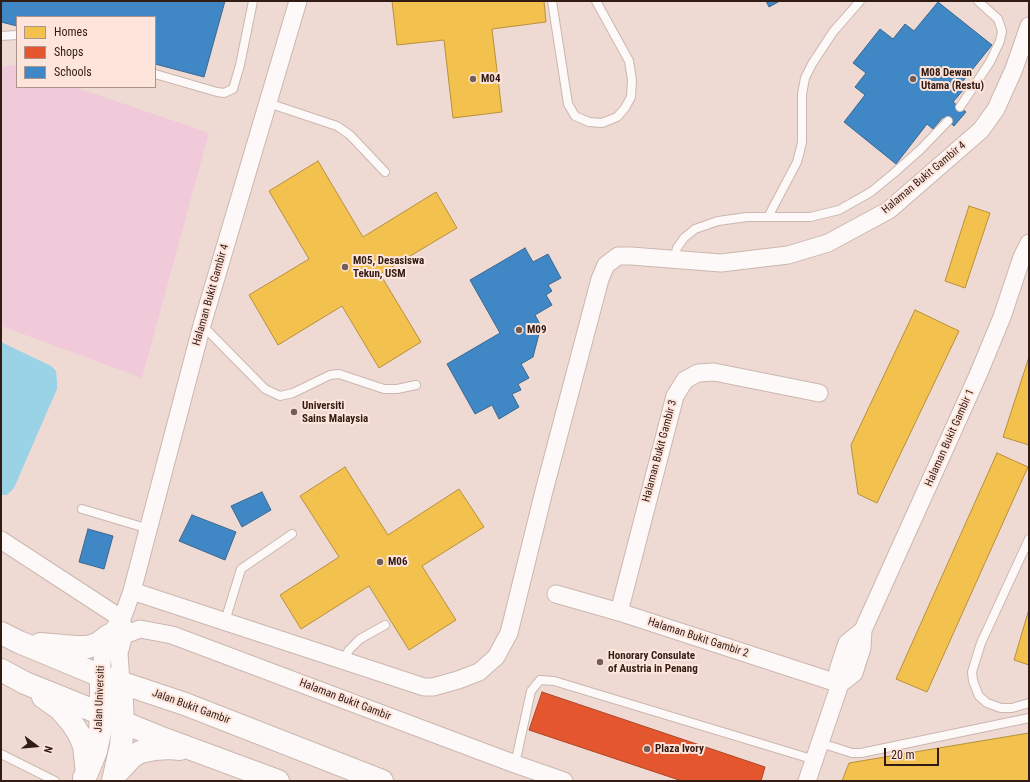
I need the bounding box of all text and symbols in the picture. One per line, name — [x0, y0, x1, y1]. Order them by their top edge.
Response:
legend — [16, 16, 156, 88]
text: Homes — [54, 25, 88, 39]
text: Shops — [54, 45, 83, 59]
text: Schools — [54, 65, 92, 79]
place label: M08 Dewan Utama (Restu) — [921, 66, 984, 92]
place label: M04 — [481, 72, 500, 86]
marker: M04 — [468, 74, 478, 84]
marker: M08 Dewan Utama (Restu) — [908, 74, 918, 84]
street label: Halaman Bukit Gambir 4 — [879, 139, 969, 217]
street label: Halaman Bukit Gambir 4 — [190, 243, 232, 347]
place label: M05, Desasiswa Tekun, USM — [353, 254, 424, 280]
marker: M05, Desasiswa Tekun, USM — [340, 262, 350, 272]
place label: M09 — [527, 323, 546, 337]
marker: M09 — [514, 325, 524, 335]
street label: Halaman Bukit Gambir 1 — [923, 387, 977, 489]
street label: Halaman Bukit Gambir 3 — [640, 398, 680, 504]
place label: Universiti Sains Malaysia — [302, 399, 368, 425]
marker: Universiti Sains Malaysia — [289, 407, 299, 417]
place label: M06 — [388, 555, 407, 569]
marker: M06 — [375, 557, 385, 567]
street label: Halaman Bukit Gambir 2 — [646, 615, 750, 661]
place label: Honorary Consulate of Austria in Penang — [608, 649, 698, 675]
marker: Honorary Consulate of Austria in Penang — [595, 657, 605, 667]
street label: Jalan Universiti — [92, 665, 108, 733]
street label: Halaman Bukit Gambir — [297, 676, 393, 724]
street label: Jalan Bukit Gambir — [150, 687, 232, 727]
north arrow — [16, 726, 56, 766]
scale bar — [886, 740, 941, 766]
place label: Plaza Ivory — [655, 742, 704, 756]
text: N — [41, 744, 55, 754]
marker: Plaza Ivory — [642, 744, 652, 754]
text: 20 m — [891, 748, 915, 762]

